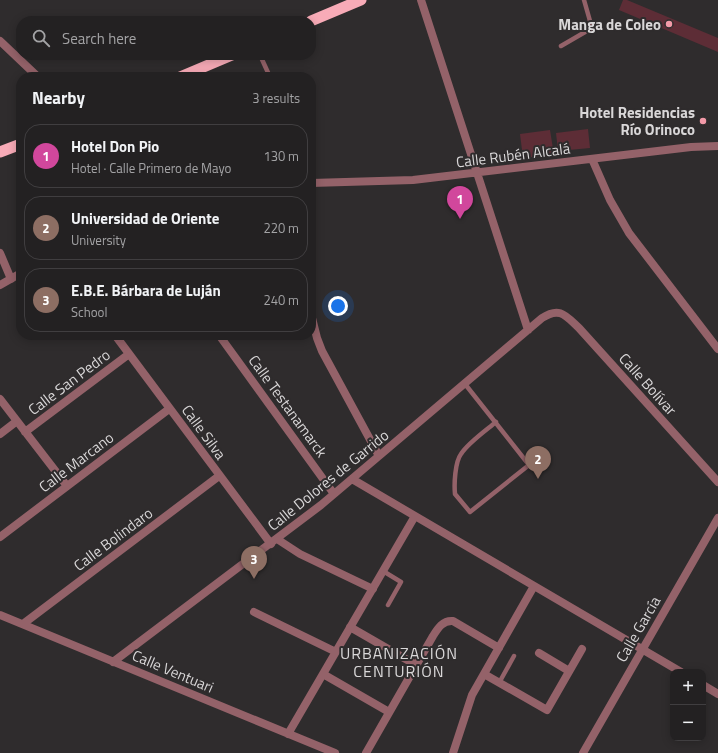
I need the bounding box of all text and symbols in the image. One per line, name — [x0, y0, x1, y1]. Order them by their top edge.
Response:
place label: Manga de Coleo — [558, 13, 661, 36]
search box — [16, 16, 316, 60]
marker: Manga de Coleo — [664, 19, 674, 29]
icon: search — [30, 27, 52, 49]
text: Search here — [62, 27, 136, 50]
text: Nearby — [32, 85, 85, 111]
text: 3 results — [252, 88, 300, 108]
place label: Hotel Residencias Río Orinoco — [579, 101, 695, 141]
marker: Hotel Residencias Río Orinoco — [698, 116, 708, 126]
text: Hotel Don Pio — [71, 135, 159, 158]
street label: Calle Rubén Alcalá — [455, 137, 572, 173]
text: 1 — [42, 146, 50, 166]
text: 130 m — [263, 146, 299, 166]
text: Hotel · Calle Primero de Mayo — [71, 158, 232, 178]
pin: 1 — [447, 186, 473, 219]
text: Universidad de Oriente — [71, 207, 219, 230]
text: 2 — [42, 218, 50, 238]
text: 220 m — [263, 218, 299, 238]
text: University — [71, 230, 126, 250]
text: E.B.E. Bárbara de Luján — [71, 279, 221, 302]
text: 3 — [42, 290, 50, 310]
text: 240 m — [263, 290, 299, 310]
your location — [328, 296, 348, 316]
text: School — [71, 302, 107, 322]
street label: Calle San Pedro — [23, 343, 115, 421]
street label: Calle Bolívar — [614, 348, 682, 420]
street label: Calle Testanamarck — [243, 350, 333, 462]
street label: Calle Silva — [176, 400, 232, 465]
street label: Calle Dolores de Garrido — [262, 424, 394, 536]
street label: Calle Marcano — [34, 426, 118, 498]
pin: 2 — [525, 446, 551, 479]
street label: Calle Bolindaro — [69, 502, 157, 576]
pin: 3 — [241, 546, 267, 579]
street label: Calle García — [610, 591, 666, 666]
district label: URBANIZACIÓN CENTURIÓN — [340, 641, 458, 683]
street label: Calle Ventuari — [129, 644, 217, 698]
map controls — [670, 669, 706, 741]
button: + — [670, 669, 706, 705]
button: − — [670, 705, 706, 741]

